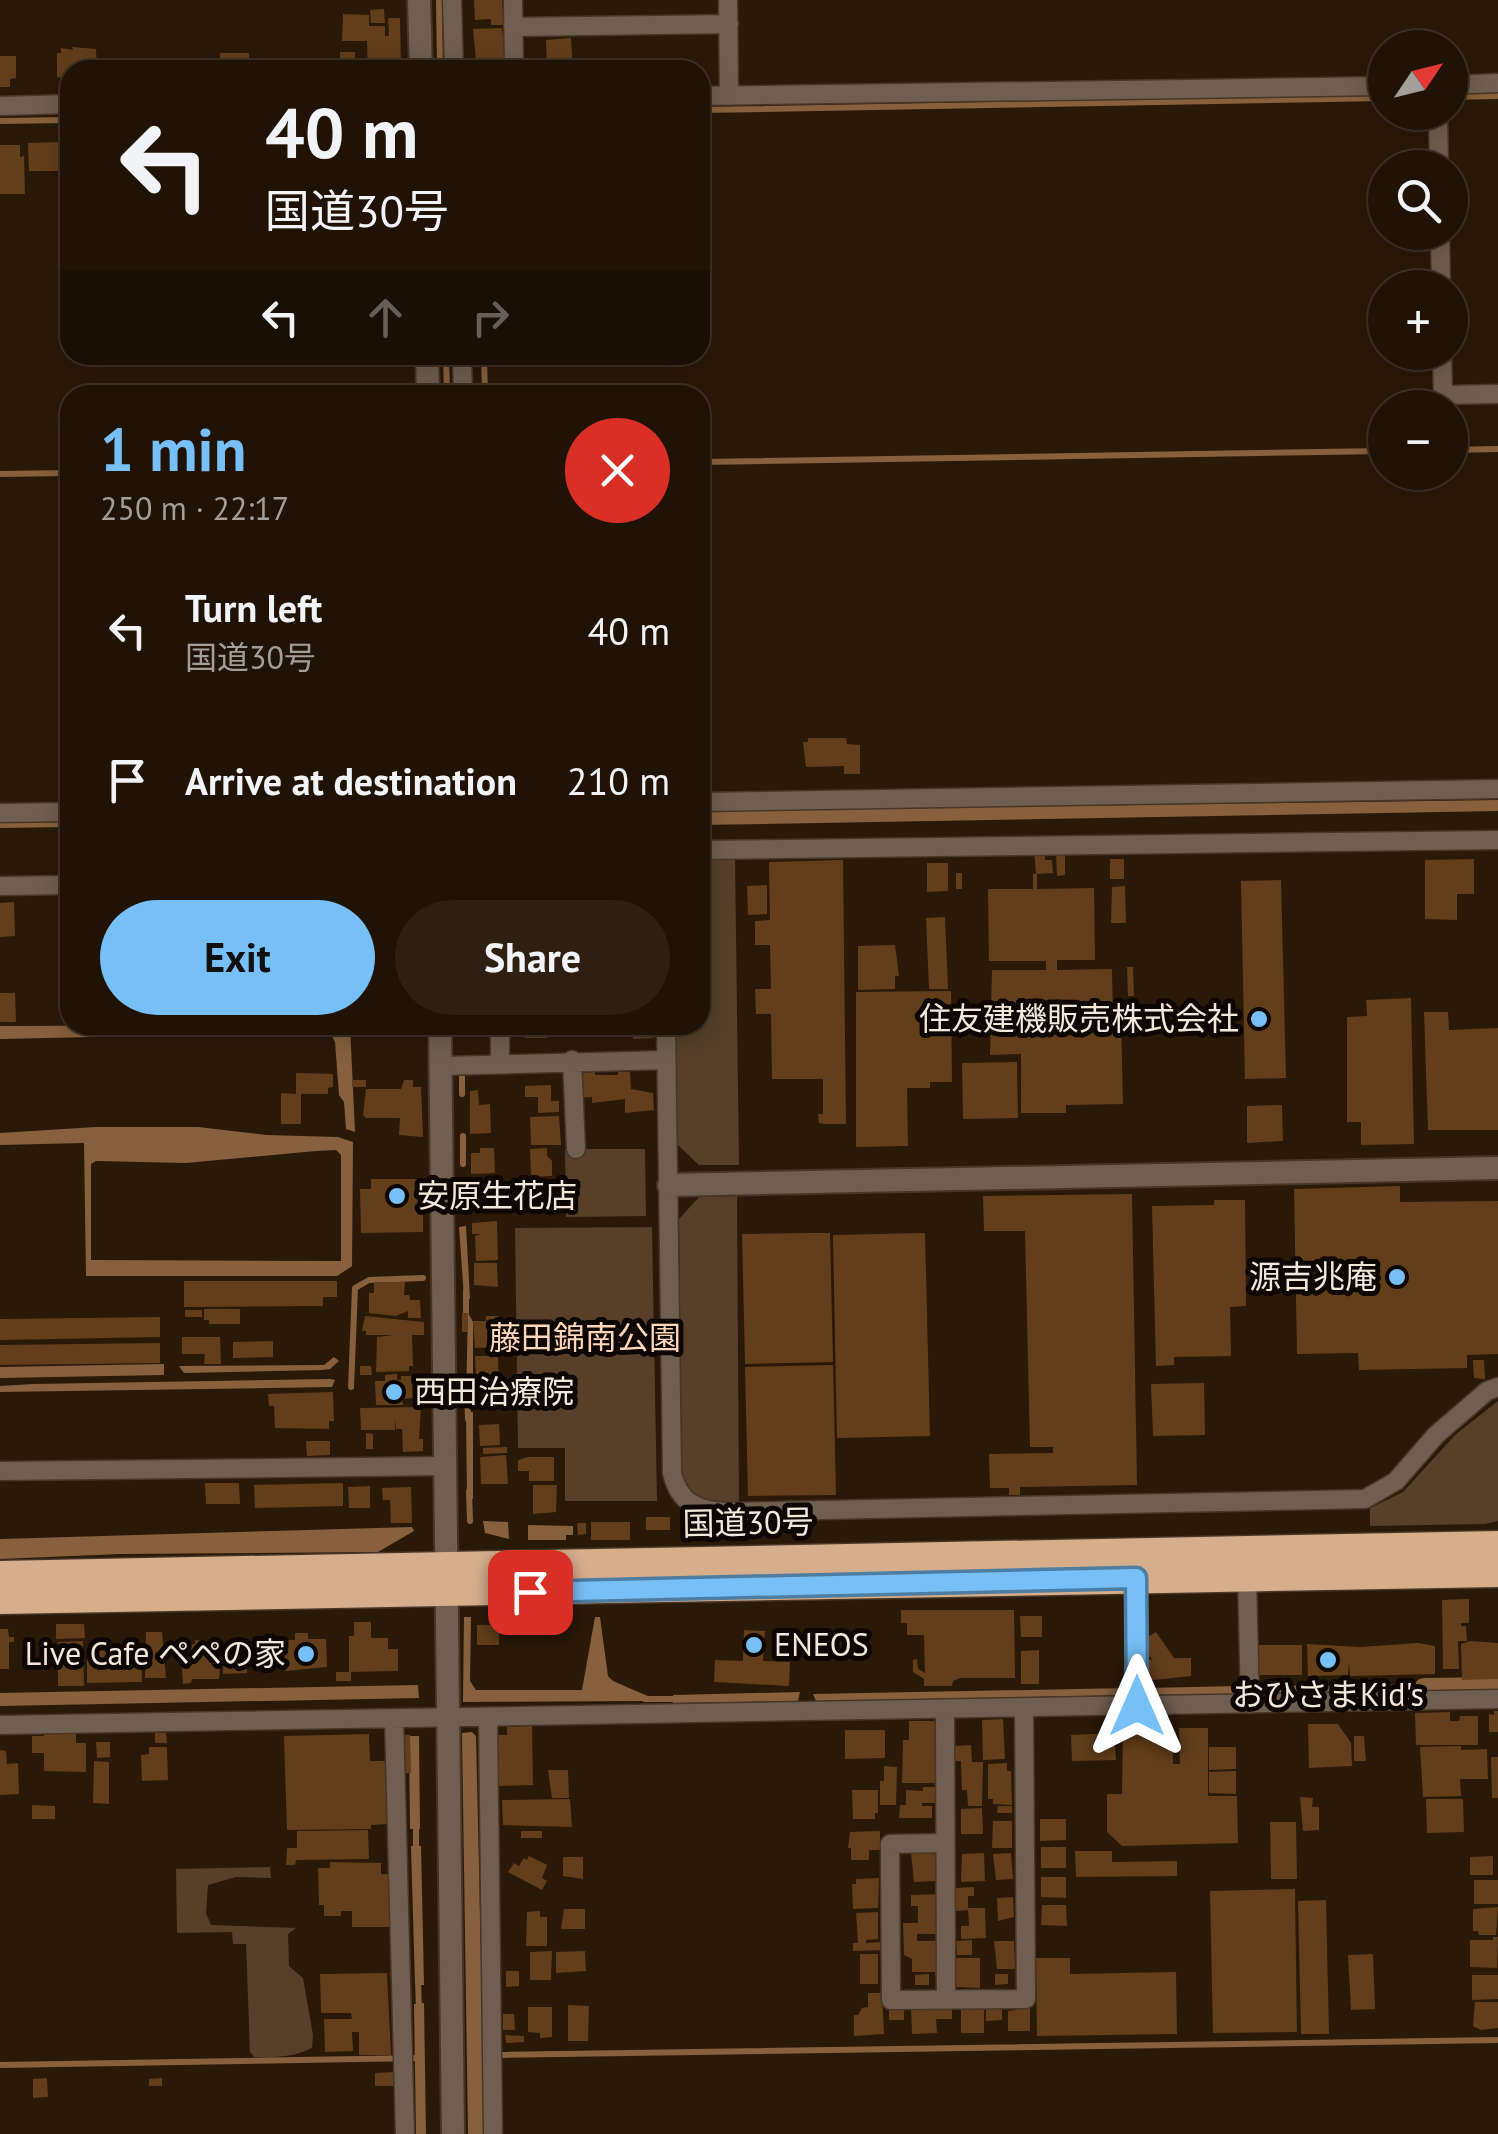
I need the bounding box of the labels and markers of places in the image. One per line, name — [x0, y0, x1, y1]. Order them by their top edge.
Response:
place label: 住友建機販売株式会社 — [919, 997, 1239, 1039]
marker: 住友建機販売株式会社 — [1248, 1008, 1270, 1030]
place label: 安原生花店 — [417, 1174, 577, 1216]
marker: 安原生花店 — [386, 1185, 408, 1207]
place label: 源吉兆庵 — [1249, 1255, 1377, 1297]
marker: 源吉兆庵 — [1386, 1266, 1408, 1288]
place label: 西田治療院 — [414, 1370, 574, 1412]
marker: 西田治療院 — [383, 1381, 405, 1403]
pin — [488, 1550, 573, 1635]
place label: ENEOS — [774, 1623, 869, 1665]
place label: Live Cafe ペペの家 — [25, 1632, 286, 1674]
marker: ENEOS — [743, 1634, 765, 1656]
marker: Live Cafe ペペの家 — [295, 1643, 317, 1665]
marker: おひさまKid's — [1317, 1649, 1339, 1671]
place label: おひさまKid's — [1232, 1673, 1424, 1715]

